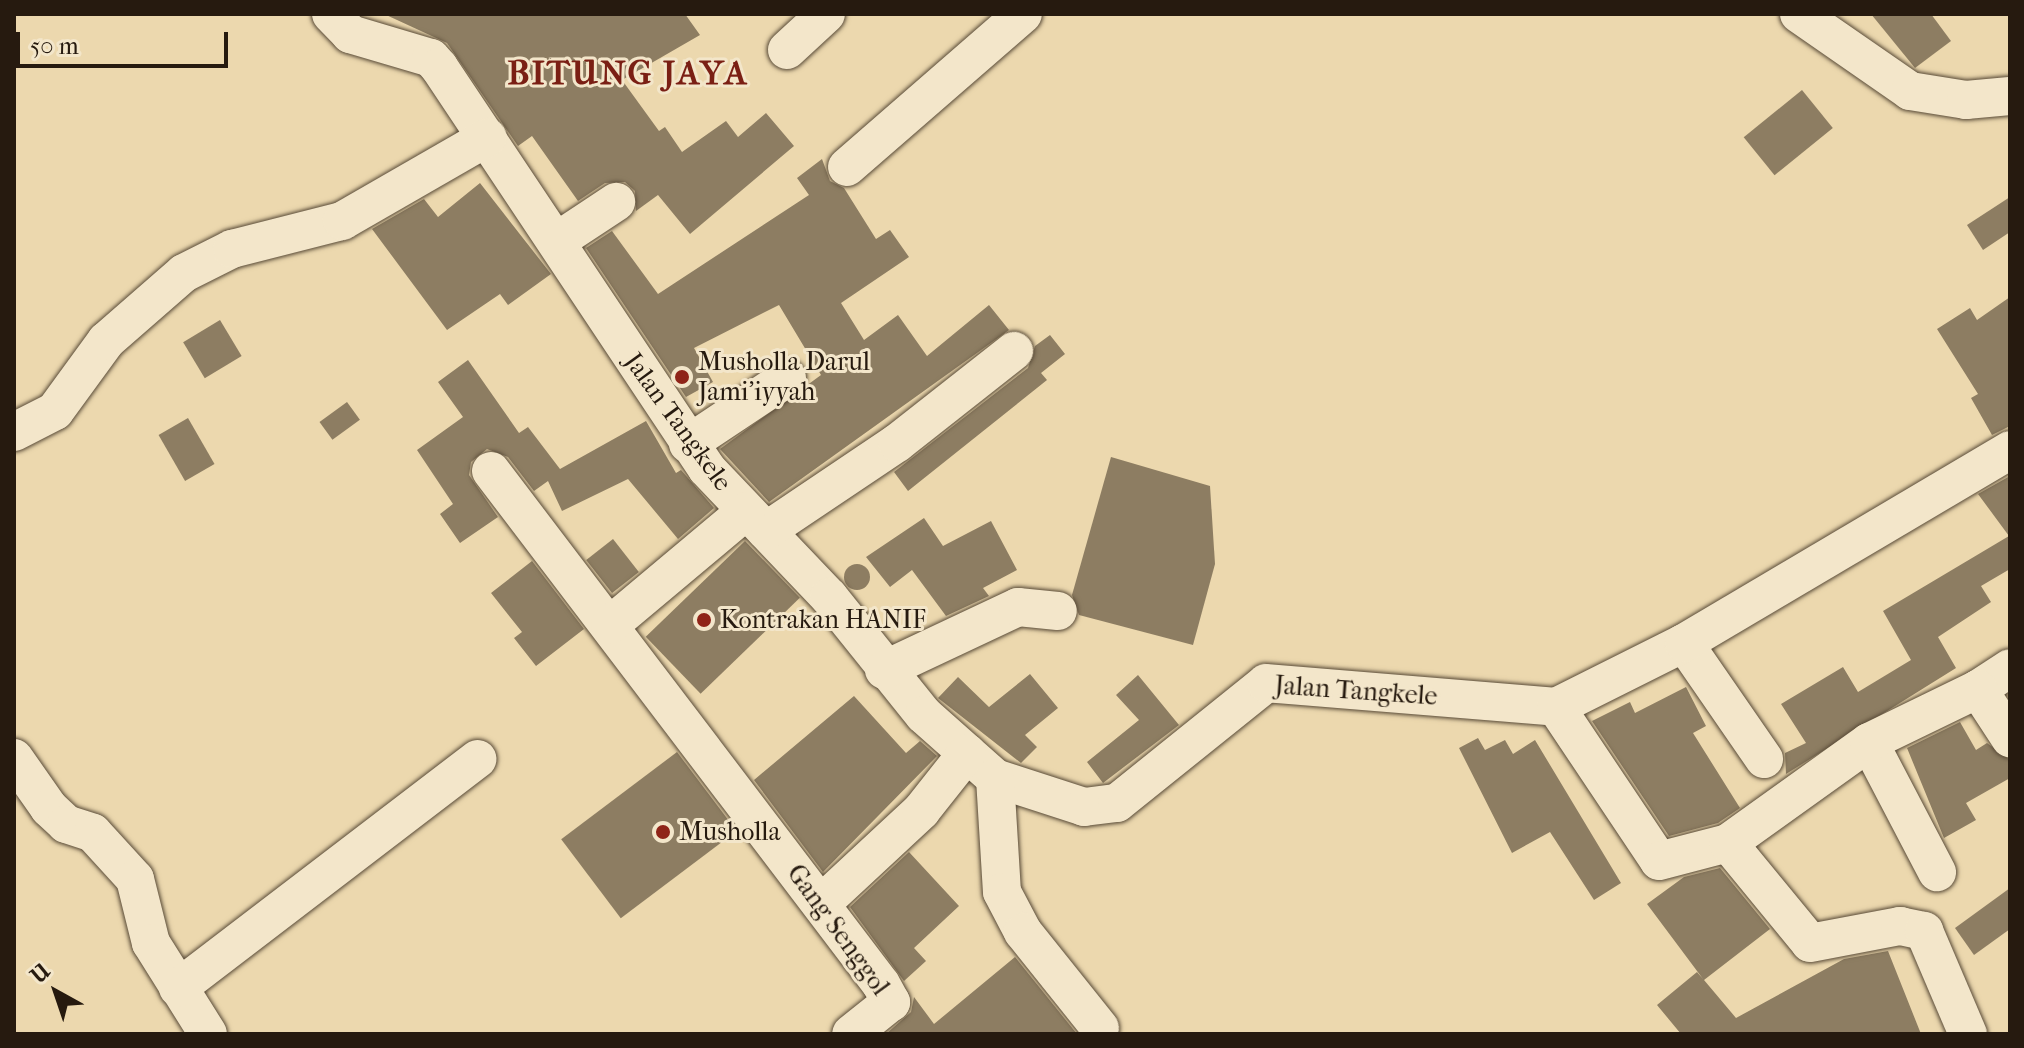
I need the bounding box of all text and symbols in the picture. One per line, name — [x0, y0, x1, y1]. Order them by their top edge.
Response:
scale bar — [20, 16, 232, 66]
text: 50 m — [30, 32, 79, 60]
district label: BITUNG JAYA — [507, 54, 749, 94]
place label: Musholla Darul Jami'iyyah — [698, 346, 870, 408]
street label: Jalan Tangkele — [617, 347, 739, 497]
marker: Musholla Darul Jami'iyyah — [673, 368, 691, 386]
place label: Kontrakan HANIF — [720, 604, 926, 636]
marker: Kontrakan HANIF — [695, 611, 713, 629]
street label: Jalan Tangkele — [1274, 670, 1438, 712]
place label: Musholla — [679, 816, 781, 848]
marker: Musholla — [654, 823, 672, 841]
street label: Gang Senggol — [780, 858, 896, 1002]
north arrow — [16, 952, 96, 1032]
text: U — [26, 958, 55, 989]

